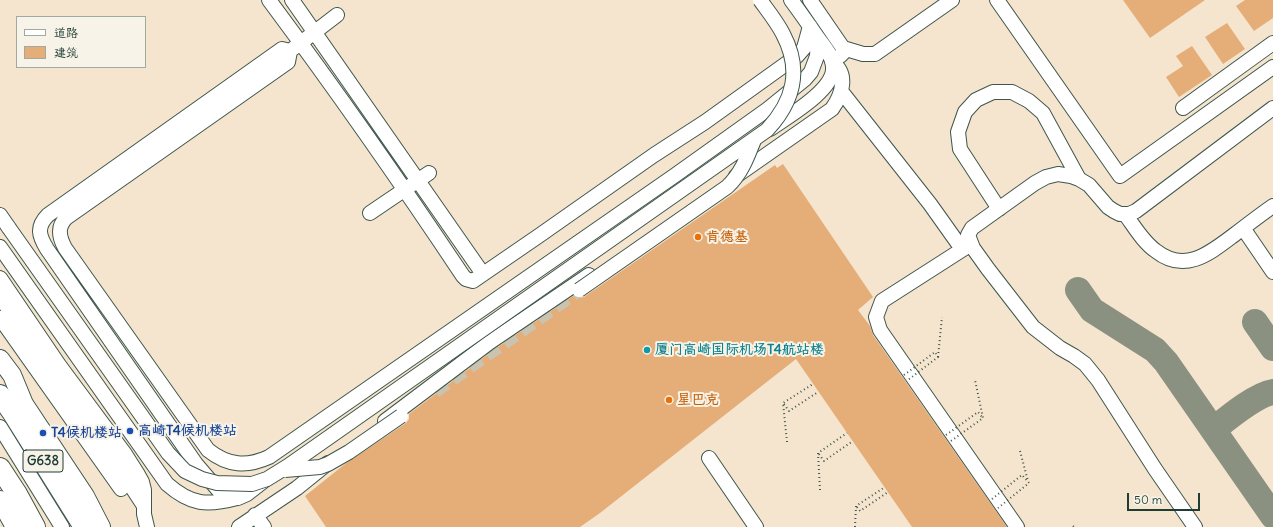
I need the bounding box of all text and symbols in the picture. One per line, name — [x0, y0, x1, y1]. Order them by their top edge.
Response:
legend — [16, 16, 146, 68]
text: 道路 — [54, 25, 78, 40]
text: 建筑 — [54, 45, 78, 60]
place label: 肯德基 — [706, 229, 748, 245]
marker: 肯德基 — [693, 232, 703, 242]
place label: 厦门高崎国际机场T4航站楼 — [655, 342, 824, 358]
marker: 厦门高崎国际机场T4航站楼 — [642, 345, 652, 355]
place label: 星巴克 — [677, 392, 719, 408]
marker: 星巴克 — [664, 395, 674, 405]
place label: 高崎T4候机楼站 — [138, 423, 237, 439]
place label: T4候机楼站 — [51, 425, 122, 441]
marker: 高崎T4候机楼站 — [125, 426, 135, 436]
marker: T4候机楼站 — [38, 428, 48, 438]
road number: G638 — [23, 450, 63, 472]
scale bar — [1129, 485, 1202, 511]
text: 50 m — [1134, 492, 1162, 507]

